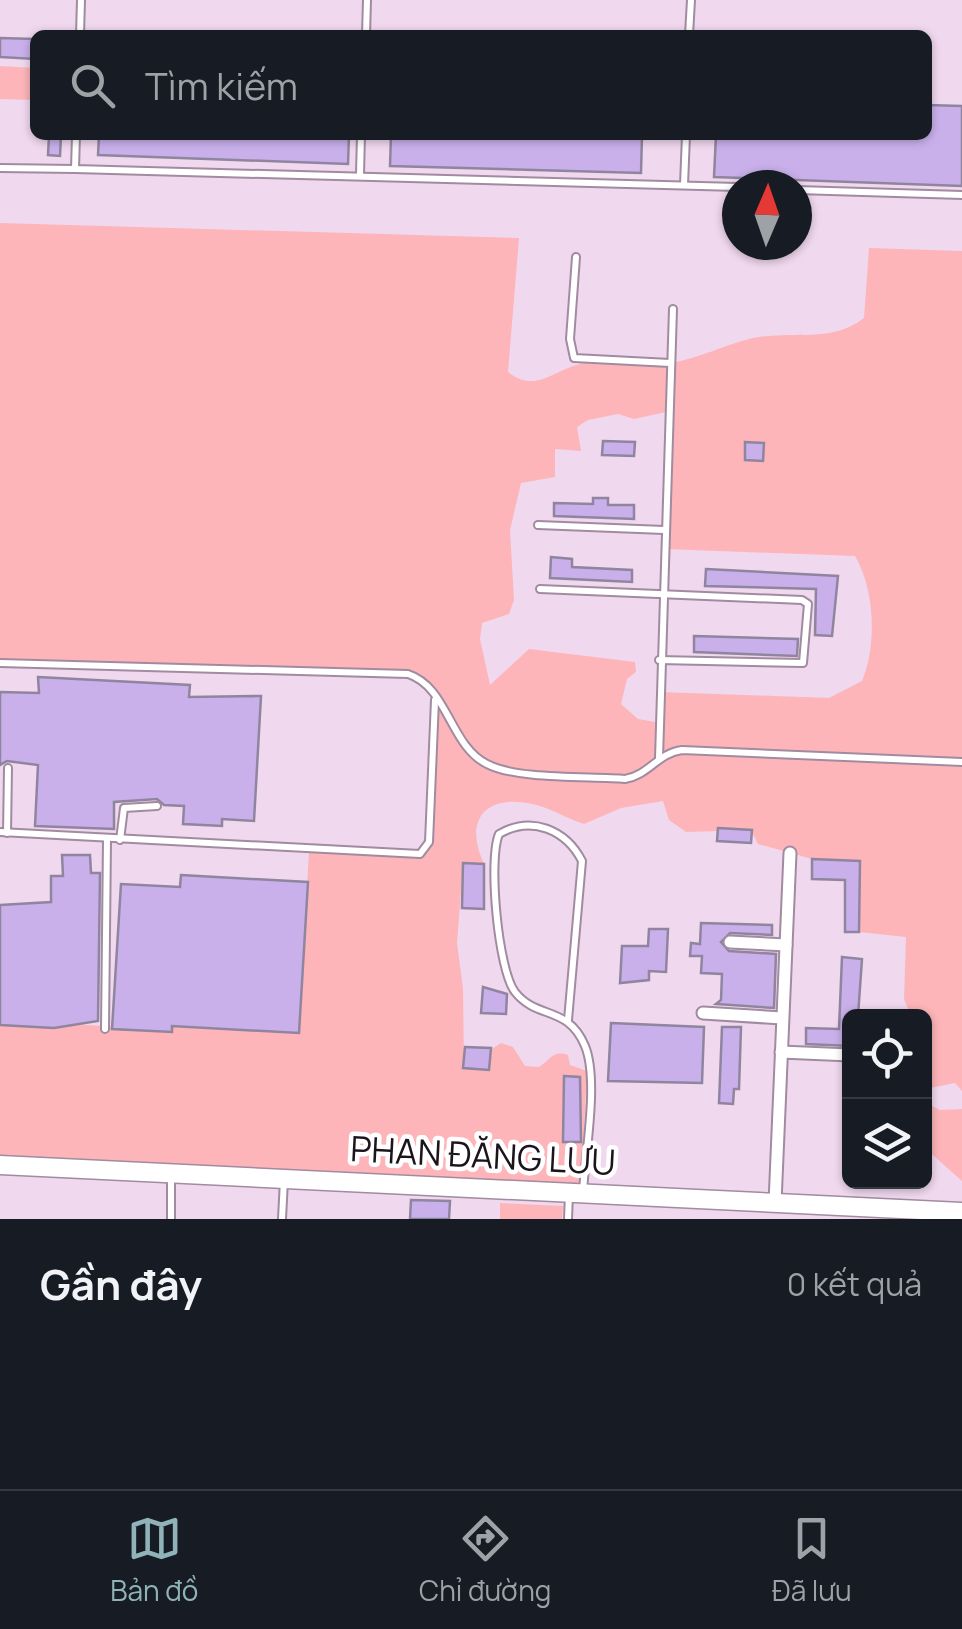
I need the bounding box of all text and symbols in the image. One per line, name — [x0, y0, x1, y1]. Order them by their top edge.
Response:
search box — [30, 30, 932, 140]
icon: search — [65, 58, 120, 113]
text: Tìm kiếm — [145, 59, 298, 111]
north arrow — [722, 170, 812, 260]
map controls — [842, 1009, 932, 1189]
button: locate — [842, 1009, 932, 1099]
button: layers — [842, 1099, 932, 1189]
street label: PHAN ĐĂNG LƯU — [349, 1124, 617, 1186]
text: Gần đây — [40, 1255, 202, 1313]
text: 0 kết quả — [787, 1262, 922, 1306]
tab: Bản đồ — [110, 1511, 198, 1609]
tab: Chỉ đường — [419, 1511, 551, 1609]
tab: Đã lưu — [772, 1511, 852, 1609]

